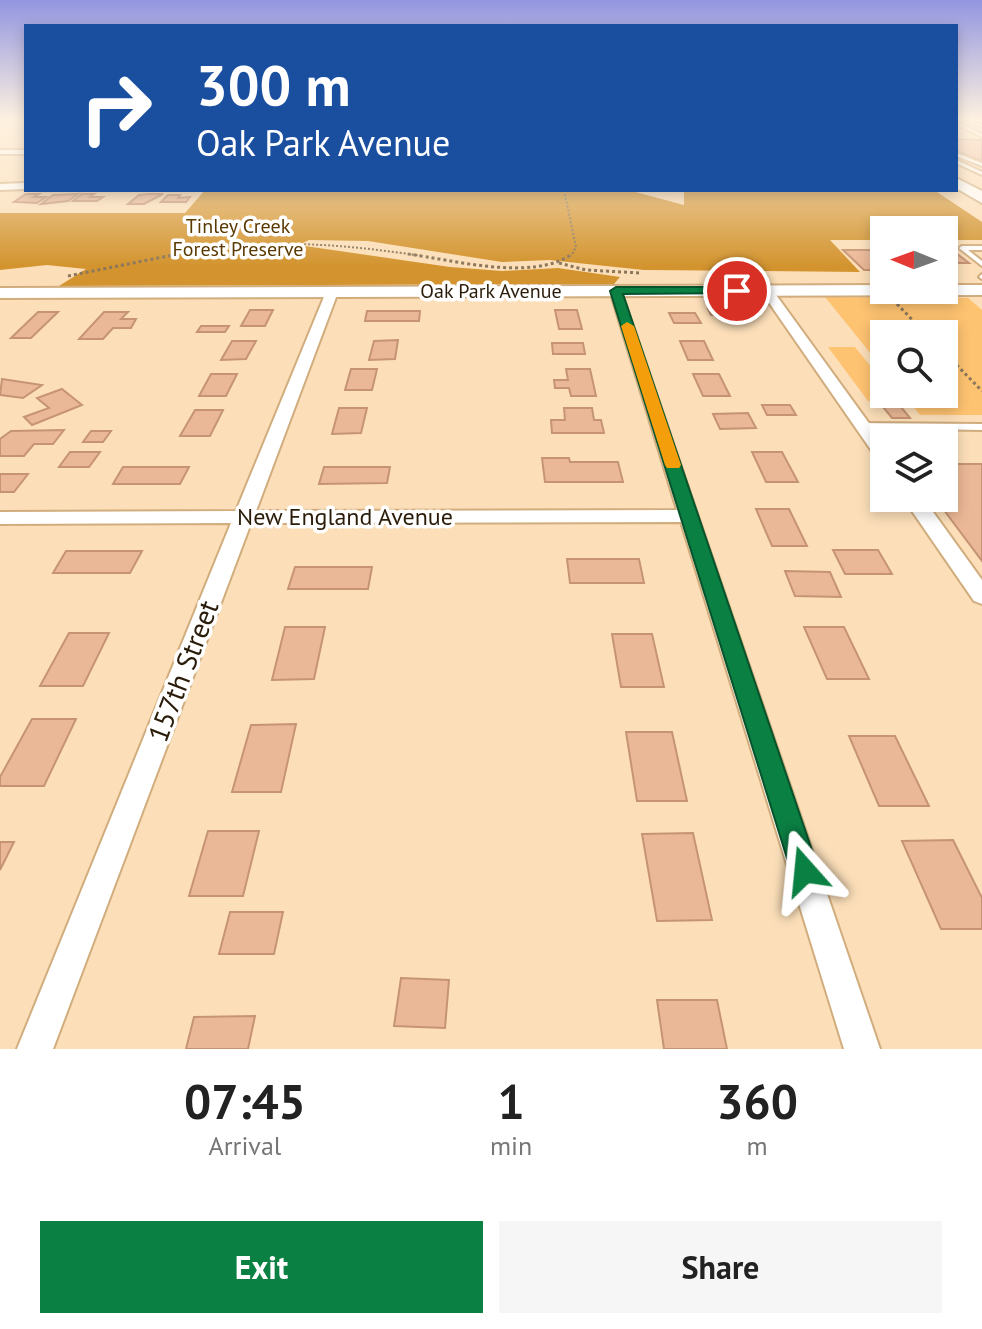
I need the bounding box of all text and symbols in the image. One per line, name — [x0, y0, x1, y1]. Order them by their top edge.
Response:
text: 300 m — [196, 49, 351, 121]
icon: right — [64, 56, 168, 160]
text: Oak Park Avenue — [196, 119, 450, 166]
park label: Tinley Creek Forest Preserve — [173, 213, 303, 262]
north arrow — [870, 216, 958, 304]
map controls — [870, 216, 958, 512]
pin — [703, 257, 771, 325]
icon: arrive — [715, 269, 759, 313]
street label: Oak Park Avenue — [420, 278, 562, 304]
button: search — [870, 320, 958, 408]
button: layers — [870, 424, 958, 512]
street label: New England Avenue — [237, 501, 453, 532]
street label: 157th Street — [139, 594, 227, 747]
position arrow — [763, 829, 847, 913]
text: 07:45 — [184, 1070, 306, 1132]
text: 1 — [497, 1070, 525, 1132]
text: 360 — [716, 1070, 798, 1132]
text: Arrival — [209, 1129, 281, 1162]
text: min — [490, 1129, 532, 1162]
text: m — [747, 1129, 768, 1162]
button: Exit — [40, 1221, 483, 1313]
button: Share — [499, 1221, 942, 1313]

